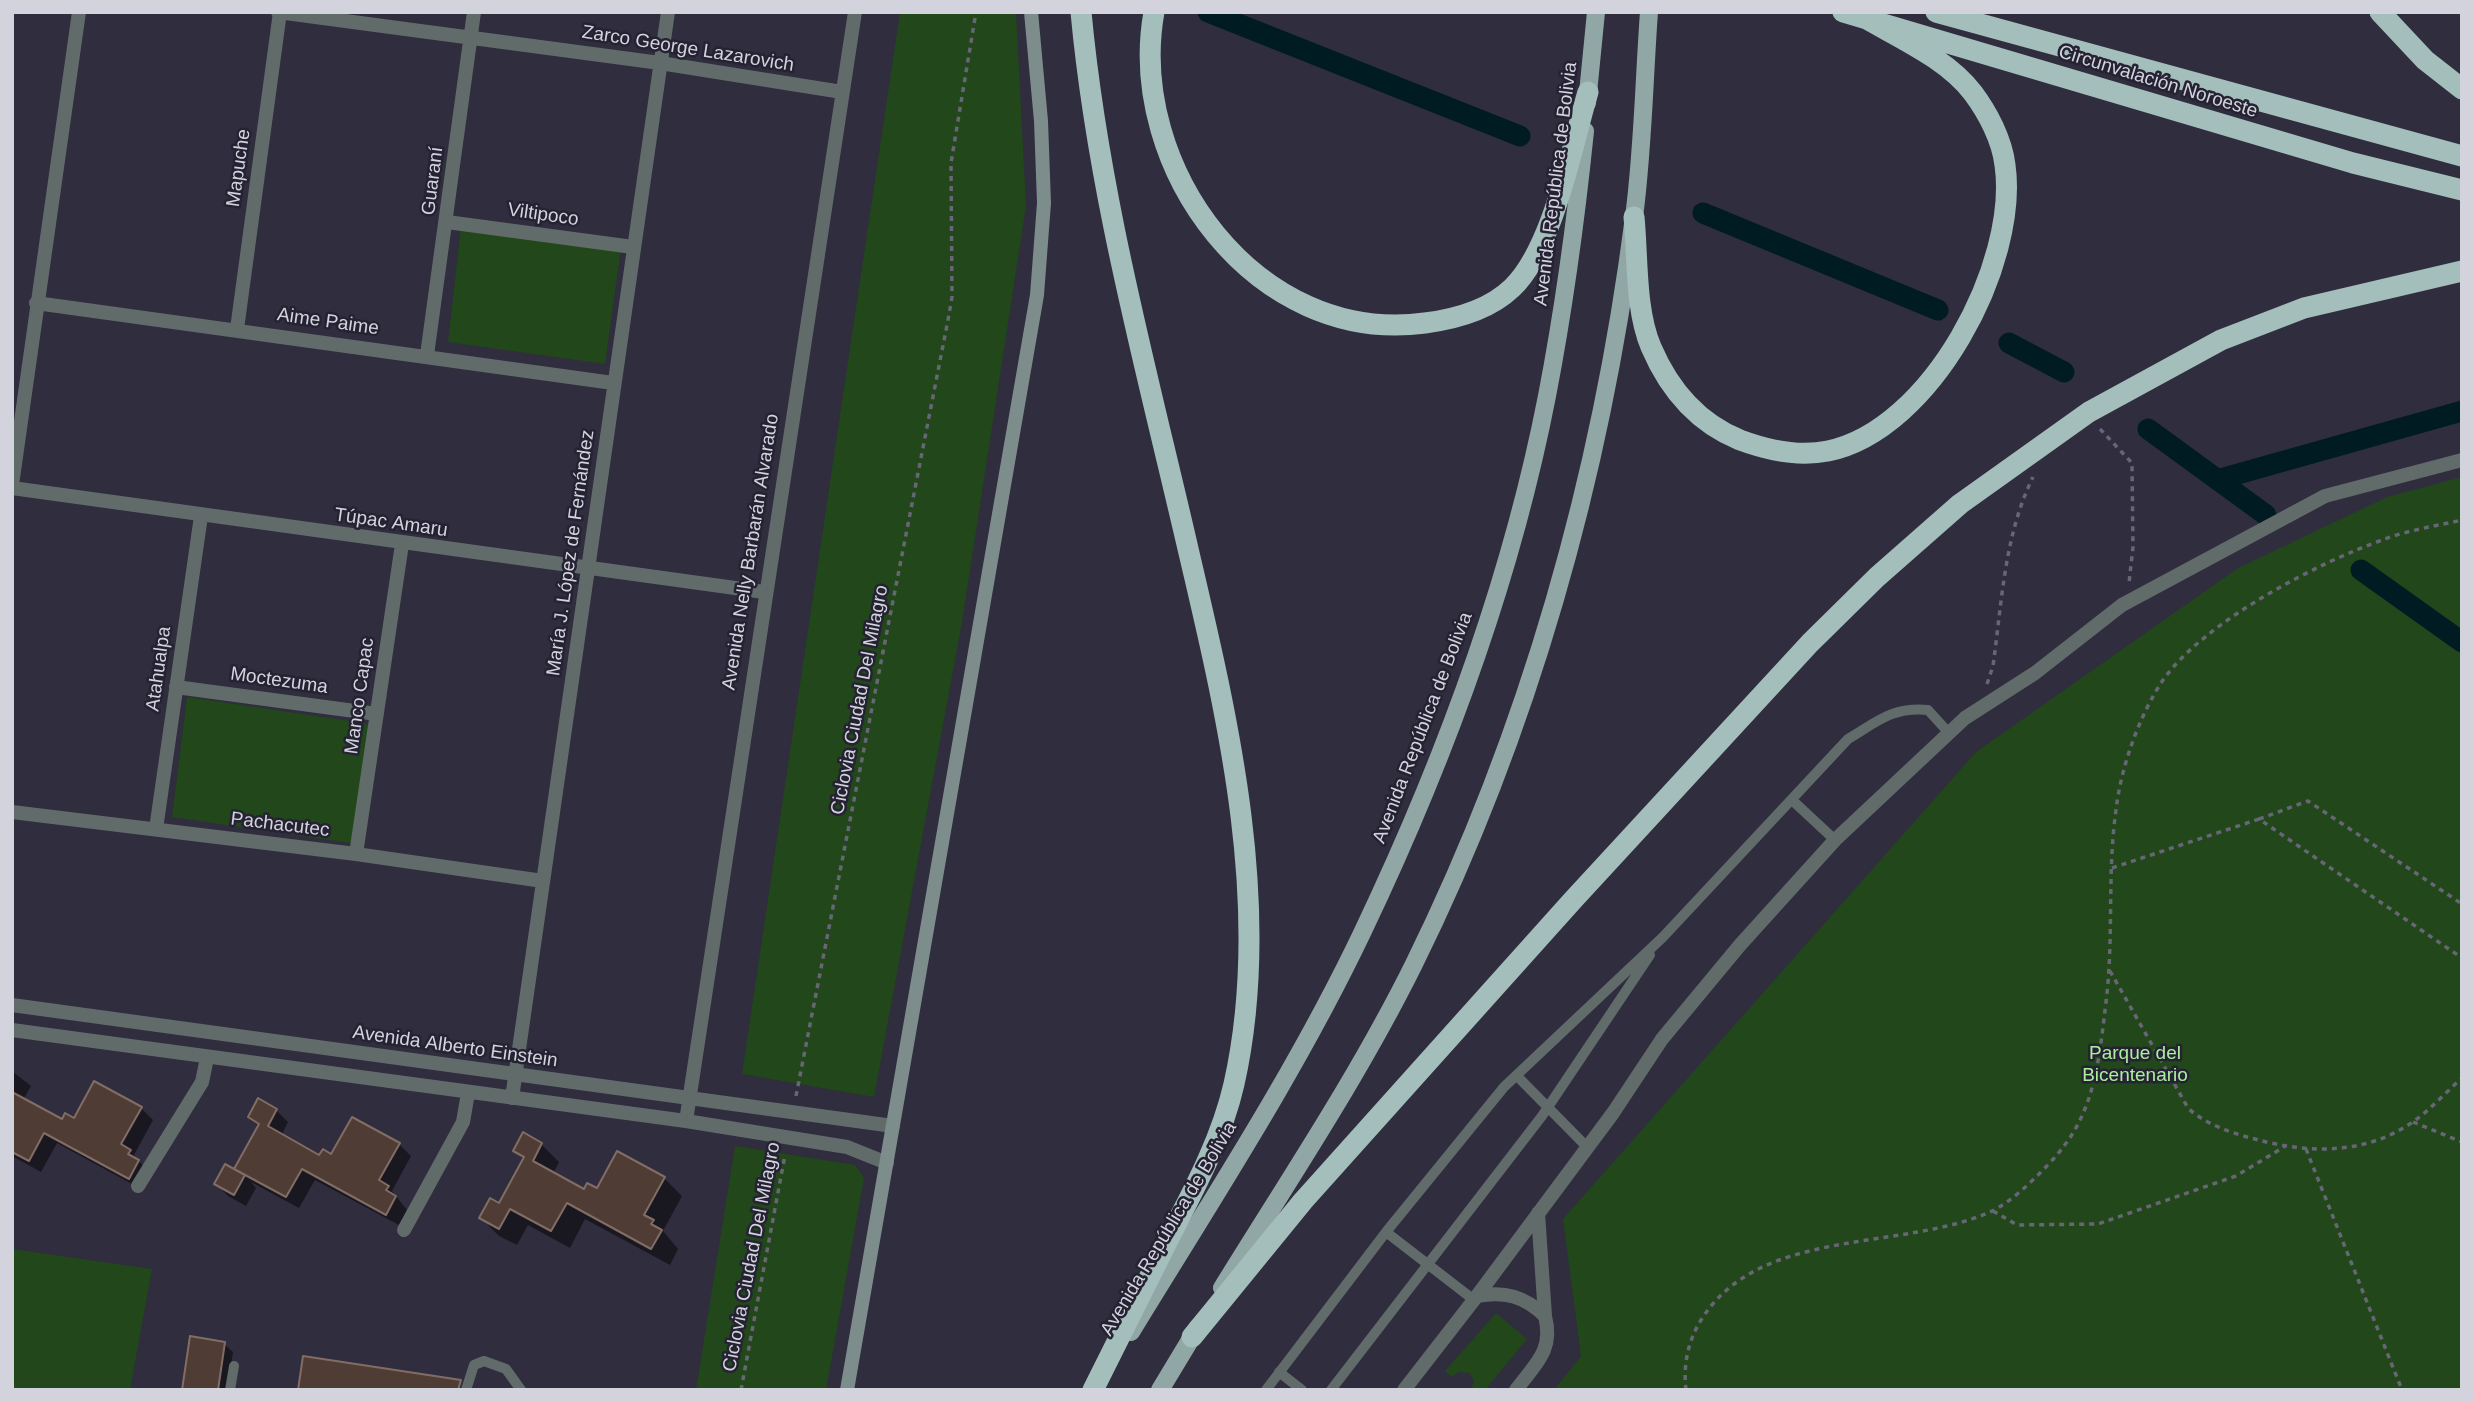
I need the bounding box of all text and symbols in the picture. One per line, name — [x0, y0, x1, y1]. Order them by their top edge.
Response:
street label: Zarco George Lazarovich — [580, 21, 796, 77]
street label: Circunvalación Noroeste — [2056, 41, 2260, 123]
street label: Avenida República de Bolivia — [1530, 61, 1582, 307]
street label: Mapuche — [222, 128, 256, 208]
street label: Guaraní — [418, 146, 448, 216]
street label: Viltipoco — [506, 199, 580, 231]
street label: Aime Paime — [276, 304, 380, 340]
street label: Avenida Nelly Barbarán Alvarado — [718, 412, 784, 692]
street label: María J. López de Fernández — [542, 429, 600, 677]
street label: Túpac Amaru — [333, 504, 449, 542]
street label: Ciclovia Ciudad Del Milagro — [827, 583, 893, 817]
street label: Avenida República de Bolivia — [1368, 609, 1478, 847]
street label: Atahualpa — [142, 625, 176, 713]
street label: Manco Capac — [341, 636, 379, 756]
street label: Moctezuma — [229, 663, 329, 699]
street label: Pachacutec — [229, 808, 331, 842]
street label: Avenida Alberto Einstein — [351, 1021, 559, 1073]
park label: Parque del Bicentenario — [2082, 1043, 2188, 1087]
street label: Avenida República de Bolivia — [1096, 1118, 1242, 1340]
street label: Ciclovia Ciudad Del Milagro — [719, 1140, 785, 1374]

